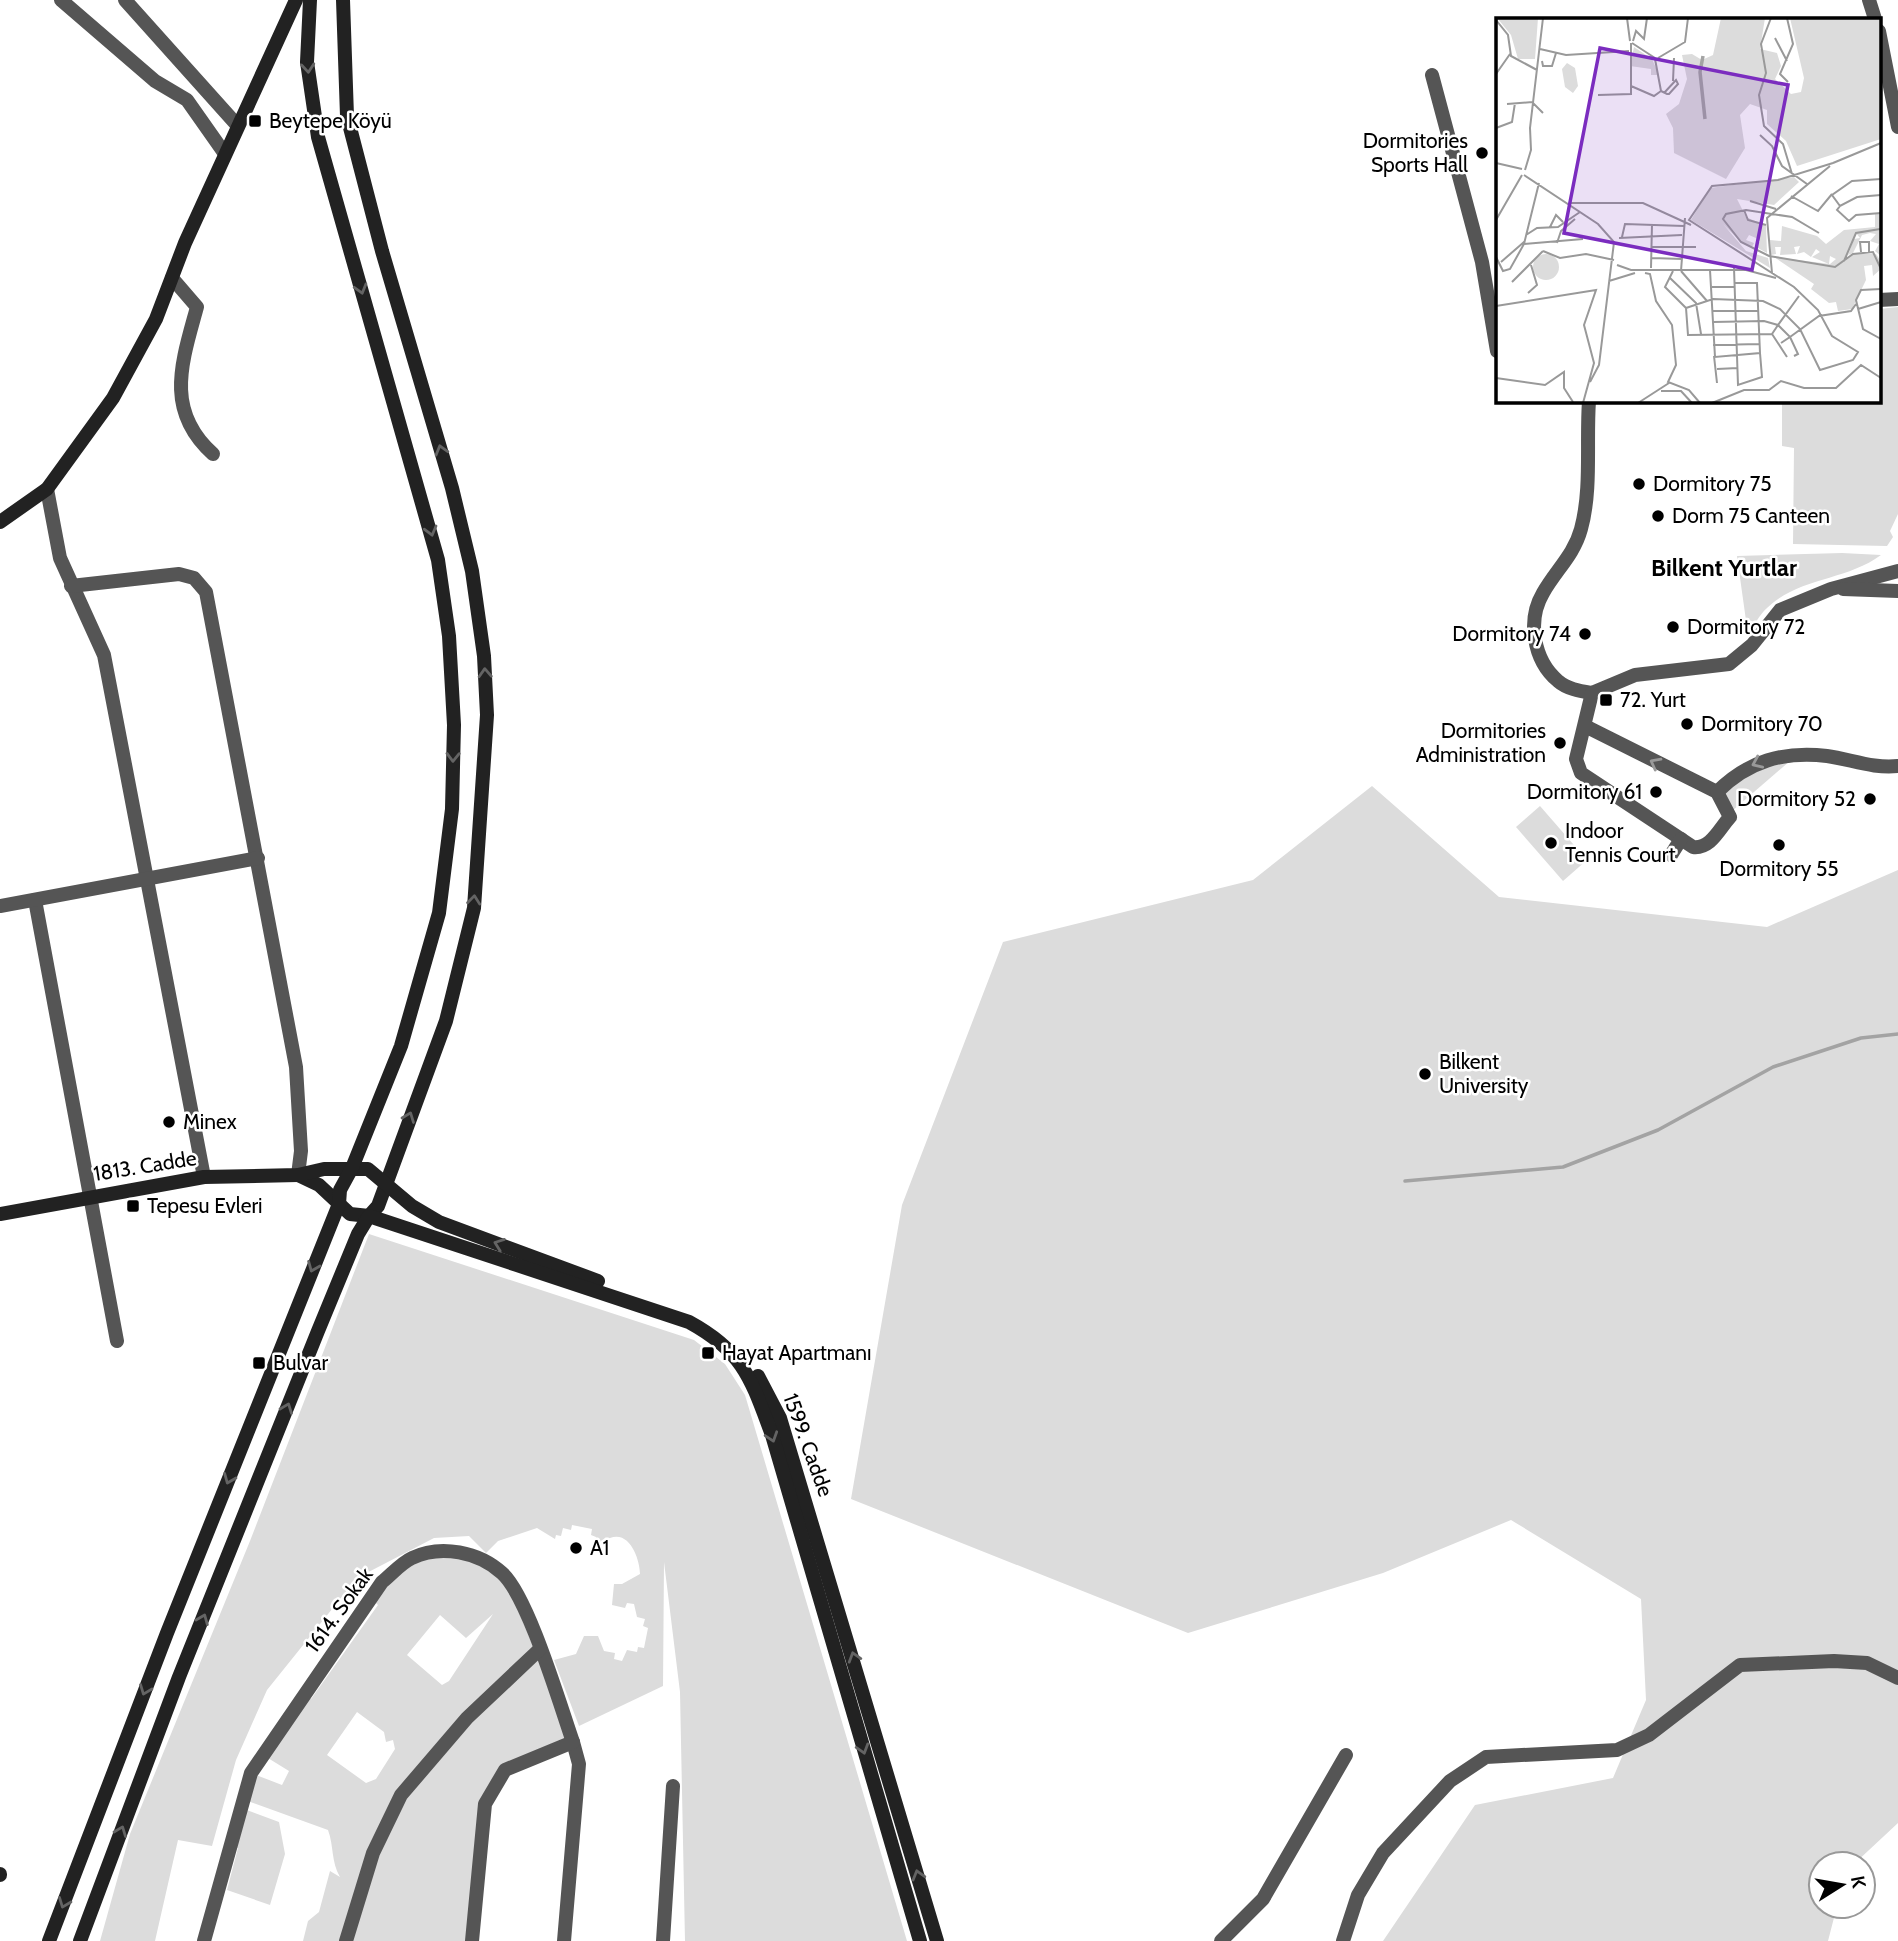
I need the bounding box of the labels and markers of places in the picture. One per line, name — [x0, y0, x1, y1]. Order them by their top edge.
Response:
place label: Beytepe Köyü — [269, 108, 392, 133]
marker: Beytepe Köyü — [247, 113, 263, 129]
place label: Dormitories Sports Hall — [1363, 128, 1468, 177]
marker: Dormitories Sports Hall — [1474, 145, 1490, 161]
place label: Dormitory 75 — [1653, 471, 1772, 496]
marker: Dormitory 75 — [1631, 476, 1647, 492]
place label: Dorm 75 Canteen — [1672, 503, 1830, 528]
marker: Dorm 75 Canteen — [1650, 508, 1666, 524]
place label: Dormitory 72 — [1687, 614, 1805, 639]
marker: Dormitory 72 — [1665, 619, 1681, 635]
place label: Dormitory 74 — [1452, 621, 1571, 646]
marker: Dormitory 74 — [1577, 626, 1593, 642]
place label: 72. Yurt — [1620, 687, 1686, 712]
marker: 72. Yurt — [1598, 692, 1614, 708]
place label: Dormitory 70 — [1701, 711, 1823, 736]
marker: Dormitory 70 — [1679, 716, 1695, 732]
place label: Dormitories Administration — [1416, 718, 1546, 767]
marker: Dormitories Administration — [1552, 735, 1568, 751]
place label: Dormitory 61 — [1527, 779, 1642, 804]
marker: Dormitory 61 — [1648, 784, 1664, 800]
place label: Dormitory 52 — [1737, 786, 1856, 811]
marker: Dormitory 52 — [1862, 791, 1878, 807]
place label: Indoor Tennis Court — [1565, 818, 1676, 867]
marker: Indoor Tennis Court — [1543, 835, 1559, 851]
marker: Dormitory 55 — [1771, 837, 1787, 853]
place label: Dormitory 55 — [1719, 856, 1839, 881]
place label: Bilkent University — [1439, 1049, 1529, 1098]
marker: Bilkent University — [1417, 1066, 1433, 1082]
place label: Minex — [183, 1109, 237, 1134]
marker: Minex — [161, 1114, 177, 1130]
place label: Tepesu Evleri — [147, 1193, 263, 1218]
marker: Tepesu Evleri — [125, 1198, 141, 1214]
place label: Hayat Apartmanı — [722, 1340, 872, 1365]
marker: Hayat Apartmanı — [700, 1345, 716, 1361]
place label: Bulvar — [273, 1350, 329, 1375]
marker: Bulvar — [251, 1355, 267, 1371]
place label: A1 — [590, 1535, 609, 1560]
marker: A1 — [568, 1540, 584, 1556]

